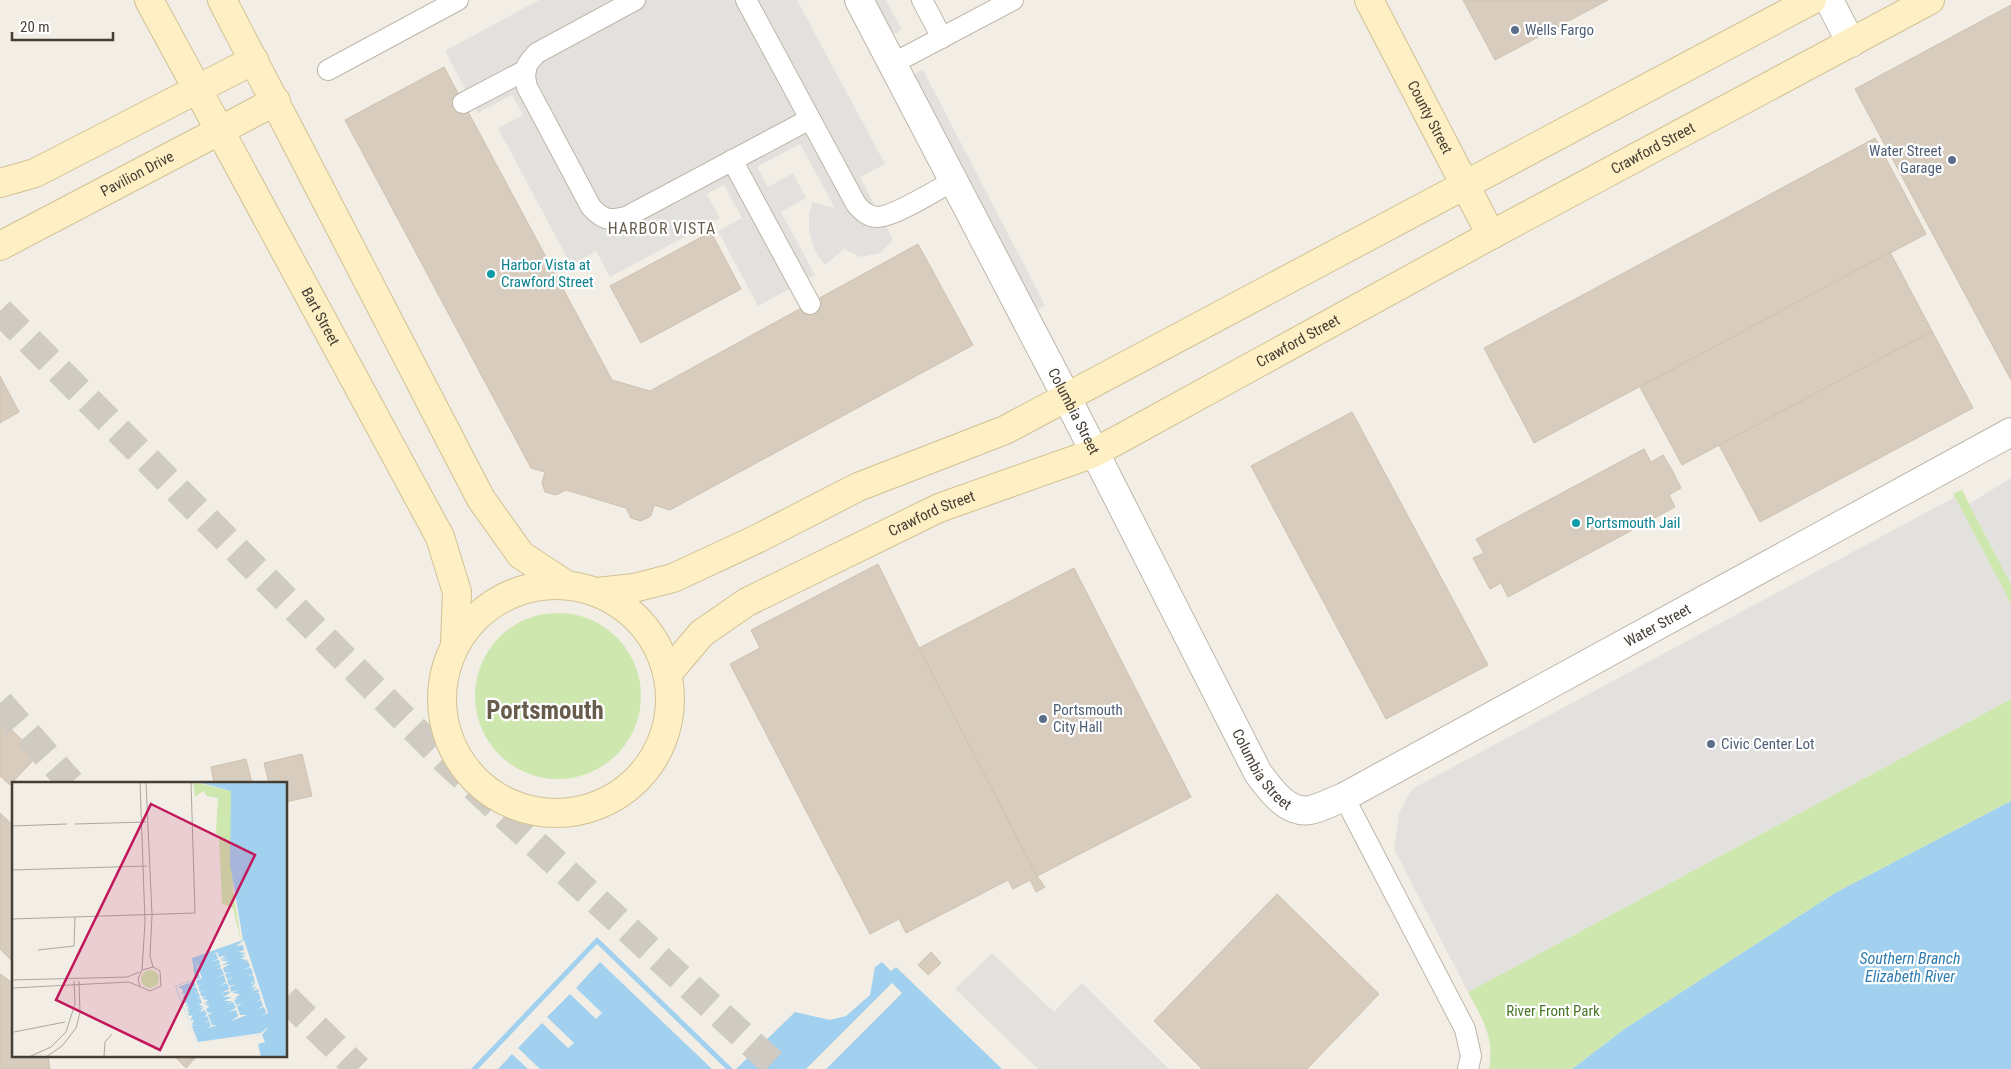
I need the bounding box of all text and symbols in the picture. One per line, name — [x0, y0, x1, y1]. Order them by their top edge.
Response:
scale bar — [12, 10, 114, 42]
text: 20 m — [20, 18, 50, 36]
place label: Wells Fargo — [1525, 21, 1594, 39]
marker: Wells Fargo — [1509, 24, 1521, 36]
street label: County Street — [1403, 78, 1456, 157]
street label: Crawford Street — [1608, 119, 1698, 178]
place label: Water Street Garage — [1869, 142, 1942, 177]
street label: Pavilion Drive — [97, 147, 177, 201]
marker: Water Street Garage — [1946, 154, 1958, 166]
district label: HARBOR VISTA — [608, 219, 716, 238]
place label: Harbor Vista at Crawford Street — [501, 256, 593, 291]
marker: Harbor Vista at Crawford Street — [485, 268, 497, 280]
street label: Bart Street — [297, 284, 344, 349]
street label: Crawford Street — [1253, 311, 1343, 371]
street label: Columbia Street — [1044, 365, 1103, 458]
street label: Crawford Street — [885, 487, 977, 540]
place label: Portsmouth Jail — [1586, 514, 1680, 532]
marker: Portsmouth Jail — [1570, 517, 1582, 529]
street label: Water Street — [1621, 600, 1694, 651]
district label: Portsmouth — [486, 696, 604, 725]
place label: Portsmouth City Hall — [1053, 701, 1123, 736]
marker: Portsmouth City Hall — [1037, 713, 1049, 725]
street label: Columbia Street — [1228, 726, 1295, 814]
place label: Civic Center Lot — [1721, 735, 1815, 753]
marker: Civic Center Lot — [1705, 738, 1717, 750]
inset map — [12, 782, 288, 1056]
water label: Southern Branch Elizabeth River — [1859, 949, 1961, 986]
park label: River Front Park — [1506, 1002, 1600, 1020]

